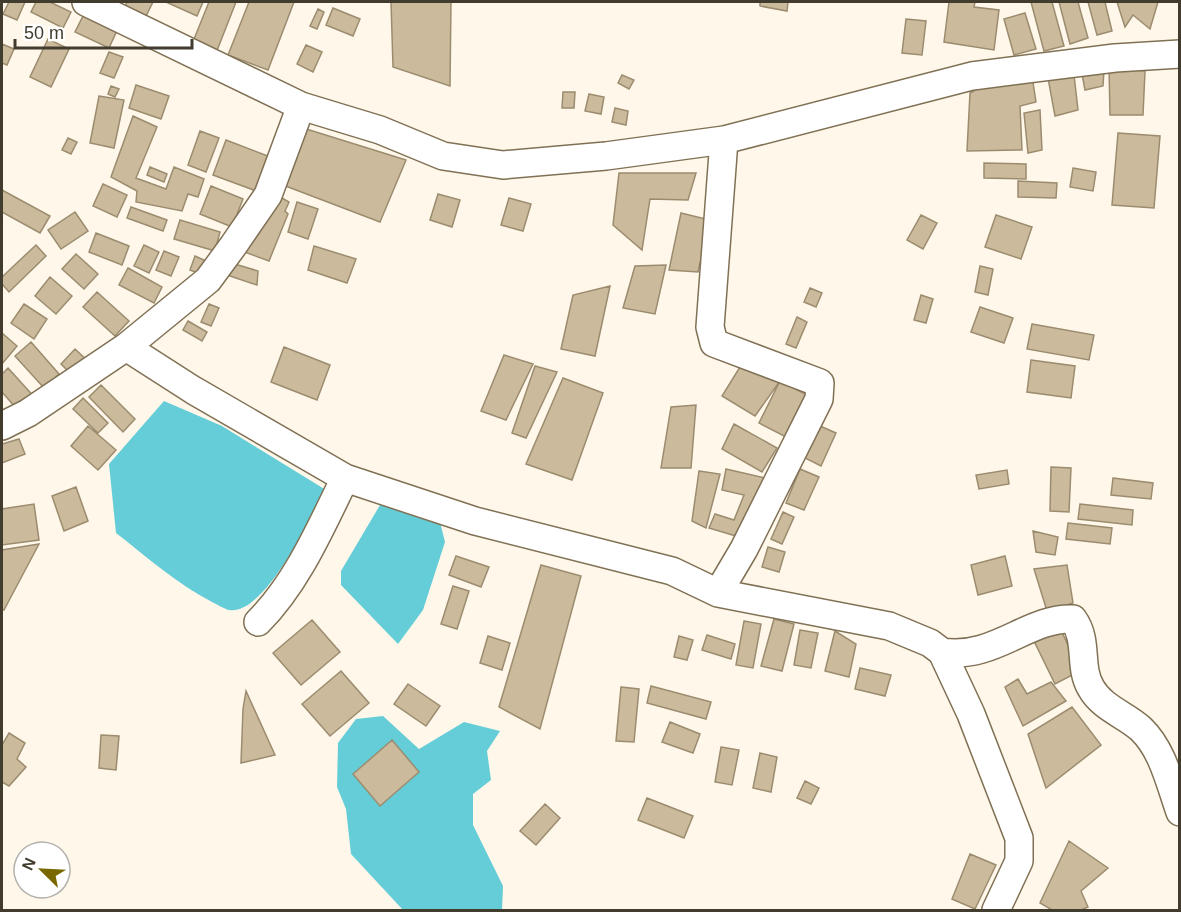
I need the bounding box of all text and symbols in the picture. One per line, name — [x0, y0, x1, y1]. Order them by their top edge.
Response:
scale bar — [15, 12, 192, 50]
text: 50 m — [24, 23, 64, 43]
north arrow — [12, 840, 72, 900]
text: N — [19, 855, 39, 873]

